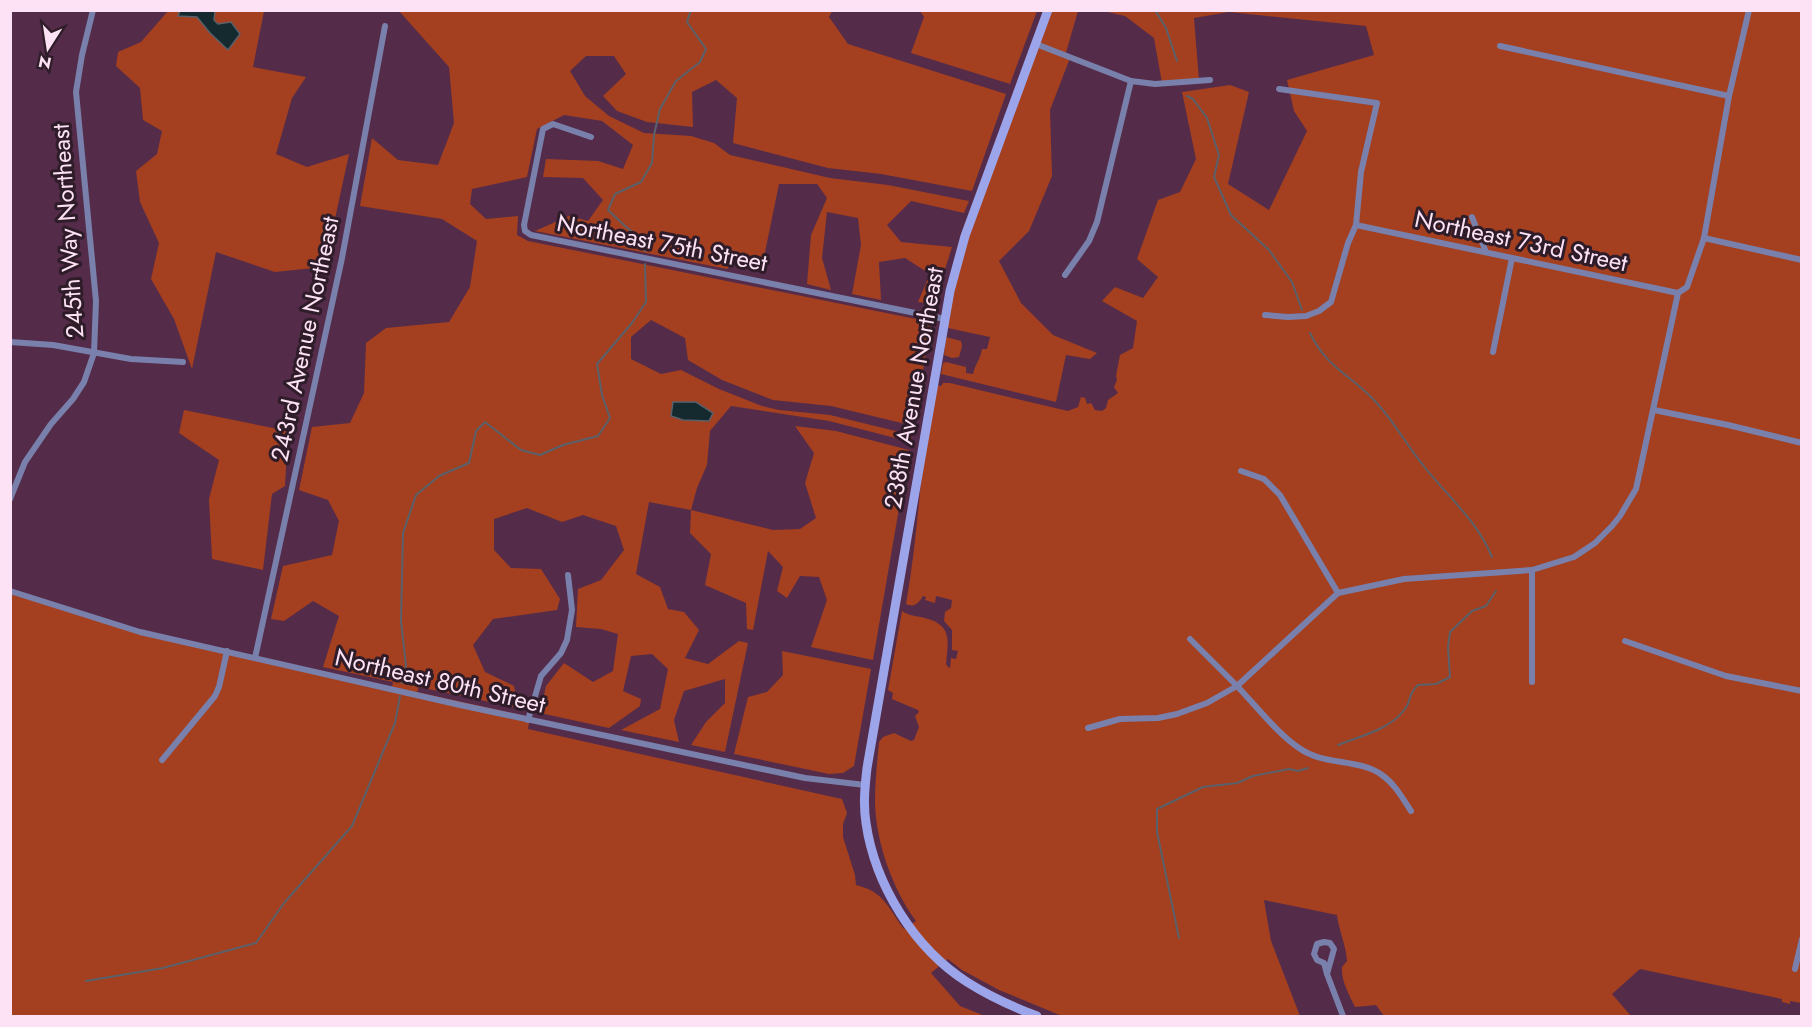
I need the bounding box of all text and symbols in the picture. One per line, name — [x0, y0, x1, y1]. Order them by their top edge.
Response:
north arrow — [18, 18, 78, 78]
text: N — [36, 50, 54, 75]
street label: 245th Way Northeast — [43, 122, 92, 339]
street label: Northeast 73rd Street — [1411, 201, 1631, 280]
street label: Northeast 75th Street — [554, 205, 771, 280]
street label: 243rd Avenue Northeast — [261, 213, 348, 465]
street label: 238th Avenue Northeast — [875, 264, 952, 512]
street label: Northeast 80th Street — [331, 639, 549, 722]

